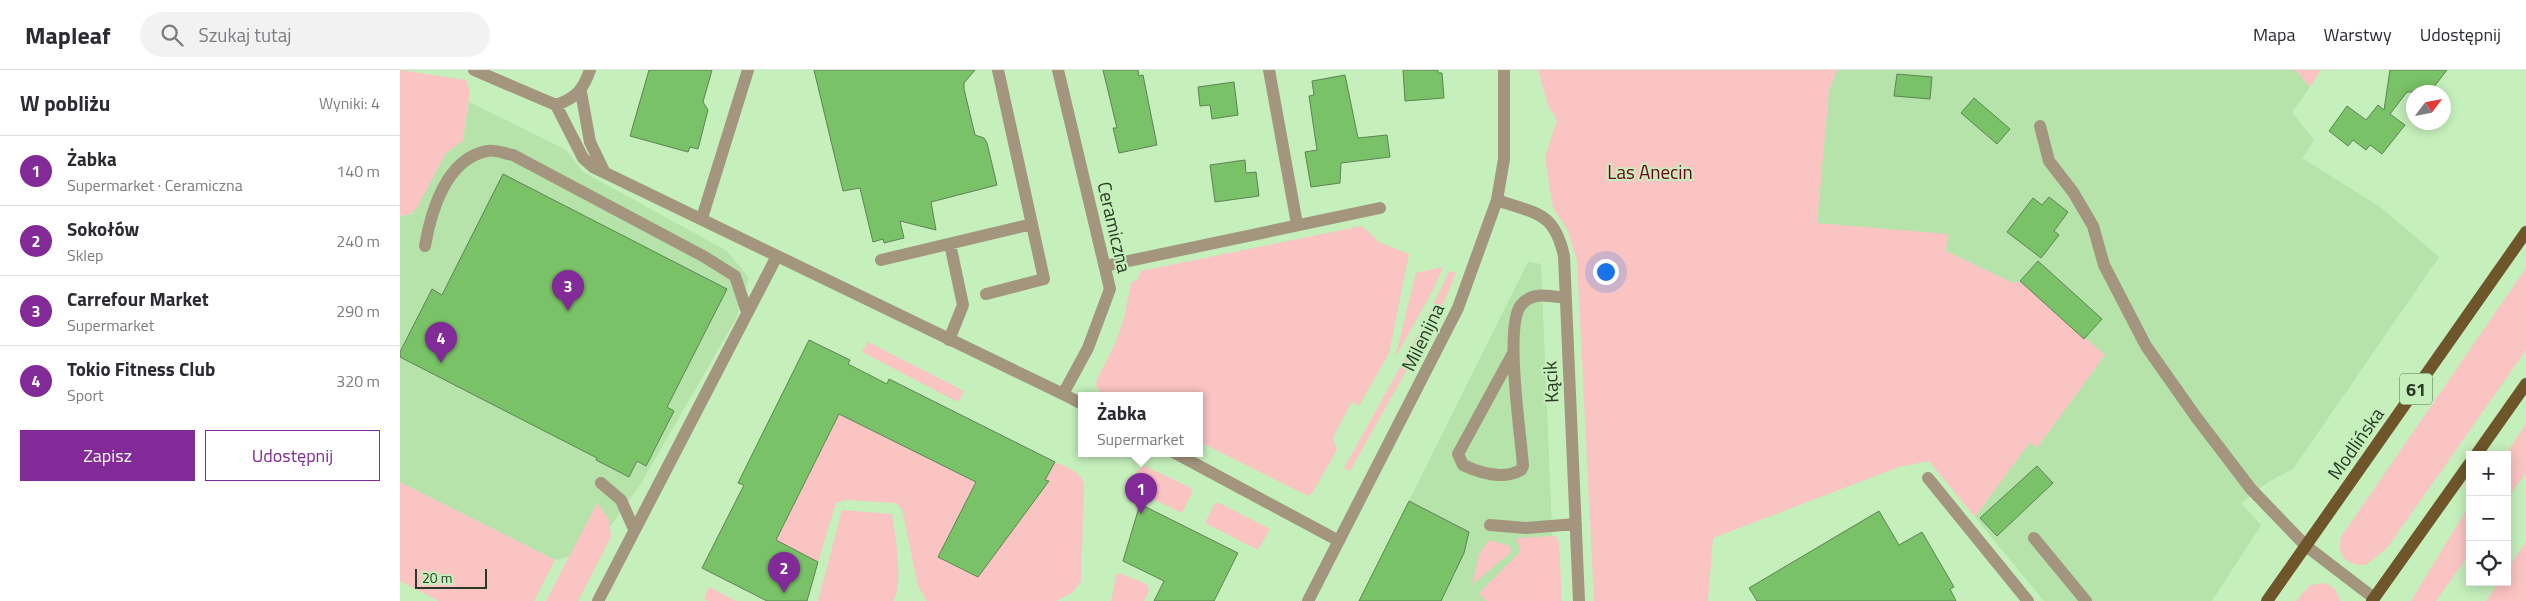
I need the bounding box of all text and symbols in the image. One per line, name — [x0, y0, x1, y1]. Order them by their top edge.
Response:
search box — [140, 12, 490, 57]
text: Mapleaf — [25, 17, 110, 53]
text: Szukaj tutaj — [198, 20, 291, 49]
icon: search — [158, 21, 186, 49]
text: Mapa — [2253, 21, 2296, 48]
text: Warstwy — [2324, 21, 2392, 48]
text: Udostępnij — [2420, 21, 2501, 48]
north arrow — [2406, 85, 2451, 130]
text: W pobliżu — [20, 87, 110, 119]
text: Wyniki: 4 — [319, 91, 380, 115]
text: Żabka — [67, 144, 117, 173]
park label: Las Anecin — [1607, 157, 1693, 186]
text: 1 — [32, 159, 40, 183]
text: 140 m — [336, 159, 380, 183]
text: Supermarket · Ceramiczna — [67, 173, 243, 197]
street label: Ceramiczna — [1090, 179, 1140, 276]
text: Sokołów — [67, 214, 139, 243]
text: 2 — [32, 229, 40, 253]
text: 240 m — [336, 229, 380, 253]
text: Sklep — [67, 243, 104, 267]
your location — [1593, 259, 1619, 285]
pin: 3 — [552, 270, 584, 311]
text: Carrefour Market — [67, 284, 209, 313]
street label: Milenijna — [1393, 298, 1451, 376]
text: 3 — [32, 299, 40, 323]
text: 290 m — [336, 299, 380, 323]
text: Supermarket — [67, 313, 154, 337]
pin: 4 — [425, 322, 457, 363]
text: Tokio Fitness Club — [67, 354, 215, 383]
street label: Kącik — [1534, 360, 1566, 404]
text: 4 — [32, 369, 40, 393]
text: 320 m — [336, 369, 380, 393]
road number: 61 — [2400, 374, 2432, 404]
text: Sport — [67, 383, 104, 407]
popup — [1078, 392, 1203, 457]
text: Żabka — [1097, 398, 1147, 427]
street label: Modlińska — [2320, 401, 2391, 485]
text: Supermarket — [1097, 427, 1184, 451]
button: Zapisz — [20, 430, 195, 481]
button: Udostępnij — [205, 430, 380, 481]
map controls — [2466, 451, 2511, 586]
button: + — [2466, 451, 2511, 496]
pin: 1 — [1125, 473, 1157, 514]
button: − — [2466, 496, 2511, 541]
button: locate — [2466, 541, 2511, 586]
pin: 2 — [768, 552, 800, 593]
scale bar — [415, 566, 488, 589]
text: 20 m — [422, 567, 452, 588]

